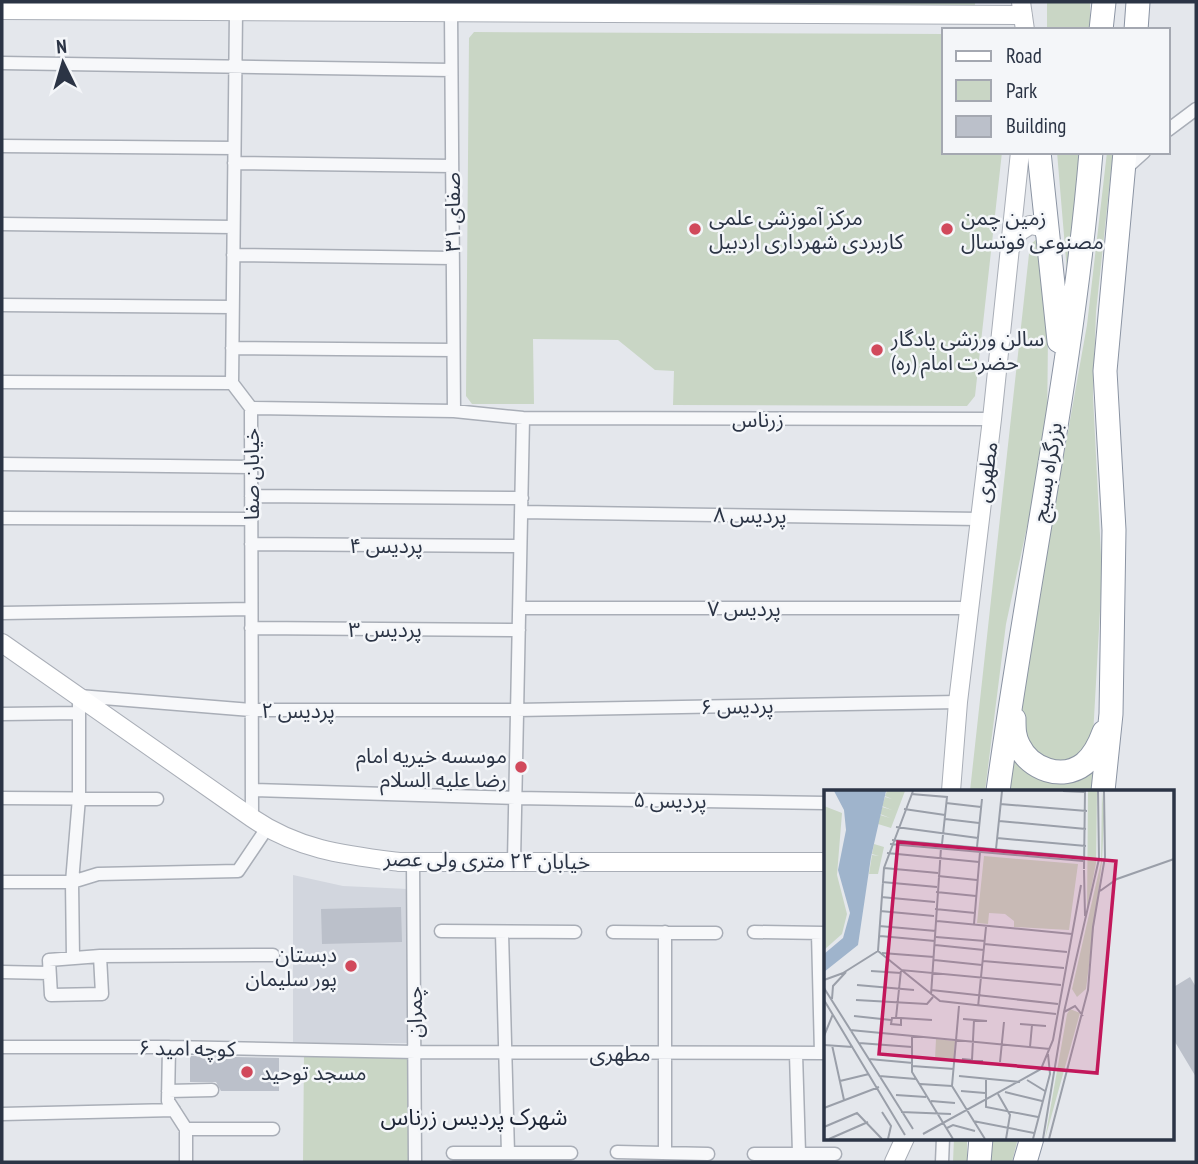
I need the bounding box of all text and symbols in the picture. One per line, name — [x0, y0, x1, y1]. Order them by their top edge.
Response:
north arrow — [28, 28, 98, 98]
legend — [942, 28, 1170, 154]
text: N — [55, 34, 68, 58]
text: Road — [1006, 42, 1042, 69]
text: Park — [1006, 77, 1037, 104]
text: Building — [1006, 112, 1066, 139]
street label: صفای ۳۱ — [439, 172, 466, 252]
place label: مرکز آموزشی علمی کاربردی شهرداری اردبیل — [709, 204, 904, 255]
place label: زمین چمن مصنوعی فوتسال — [961, 204, 1104, 255]
marker: مرکز آموزشی علمی کاربردی شهرداری اردبیل — [687, 221, 703, 237]
marker: زمین چمن مصنوعی فوتسال — [939, 221, 955, 237]
place label: سالن ورزشی یادگار حضرت امام (ره) — [890, 325, 1044, 379]
marker: سالن ورزشی یادگار حضرت امام (ره) — [869, 342, 885, 358]
street label: زرناس — [732, 406, 784, 433]
street label: بزرگراه بسیج — [1026, 420, 1070, 524]
street label: خیابان صفا — [238, 428, 265, 520]
street label: مطهری — [968, 440, 1004, 504]
street label: پردیس ۸ — [713, 501, 787, 529]
street label: پردیس ۴ — [349, 532, 423, 559]
street label: پردیس ۷ — [707, 595, 781, 622]
street label: پردیس ۳ — [348, 616, 422, 643]
street label: پردیس ۶ — [700, 692, 774, 720]
street label: پردیس ۲ — [261, 697, 335, 724]
place label: موسسه خیریه امام رضا علیه السلام — [356, 742, 507, 796]
marker: موسسه خیریه امام رضا علیه السلام — [513, 759, 529, 775]
street label: پردیس ۵ — [633, 786, 707, 814]
inset map — [824, 790, 1174, 1140]
street label: خیابان ۲۴ متری ولی عصر — [382, 845, 591, 875]
place label: دبستان پور سلیمان — [245, 941, 337, 992]
marker: دبستان پور سلیمان — [343, 958, 359, 974]
street label: چمران — [401, 986, 428, 1038]
street label: کوچه امید ۶ — [138, 1034, 236, 1062]
street label: مطهری — [590, 1040, 650, 1067]
place label: مسجد توحید — [261, 1059, 366, 1086]
marker: مسجد توحید — [239, 1064, 255, 1080]
district label: شهرک پردیس زرناس — [380, 1102, 568, 1132]

